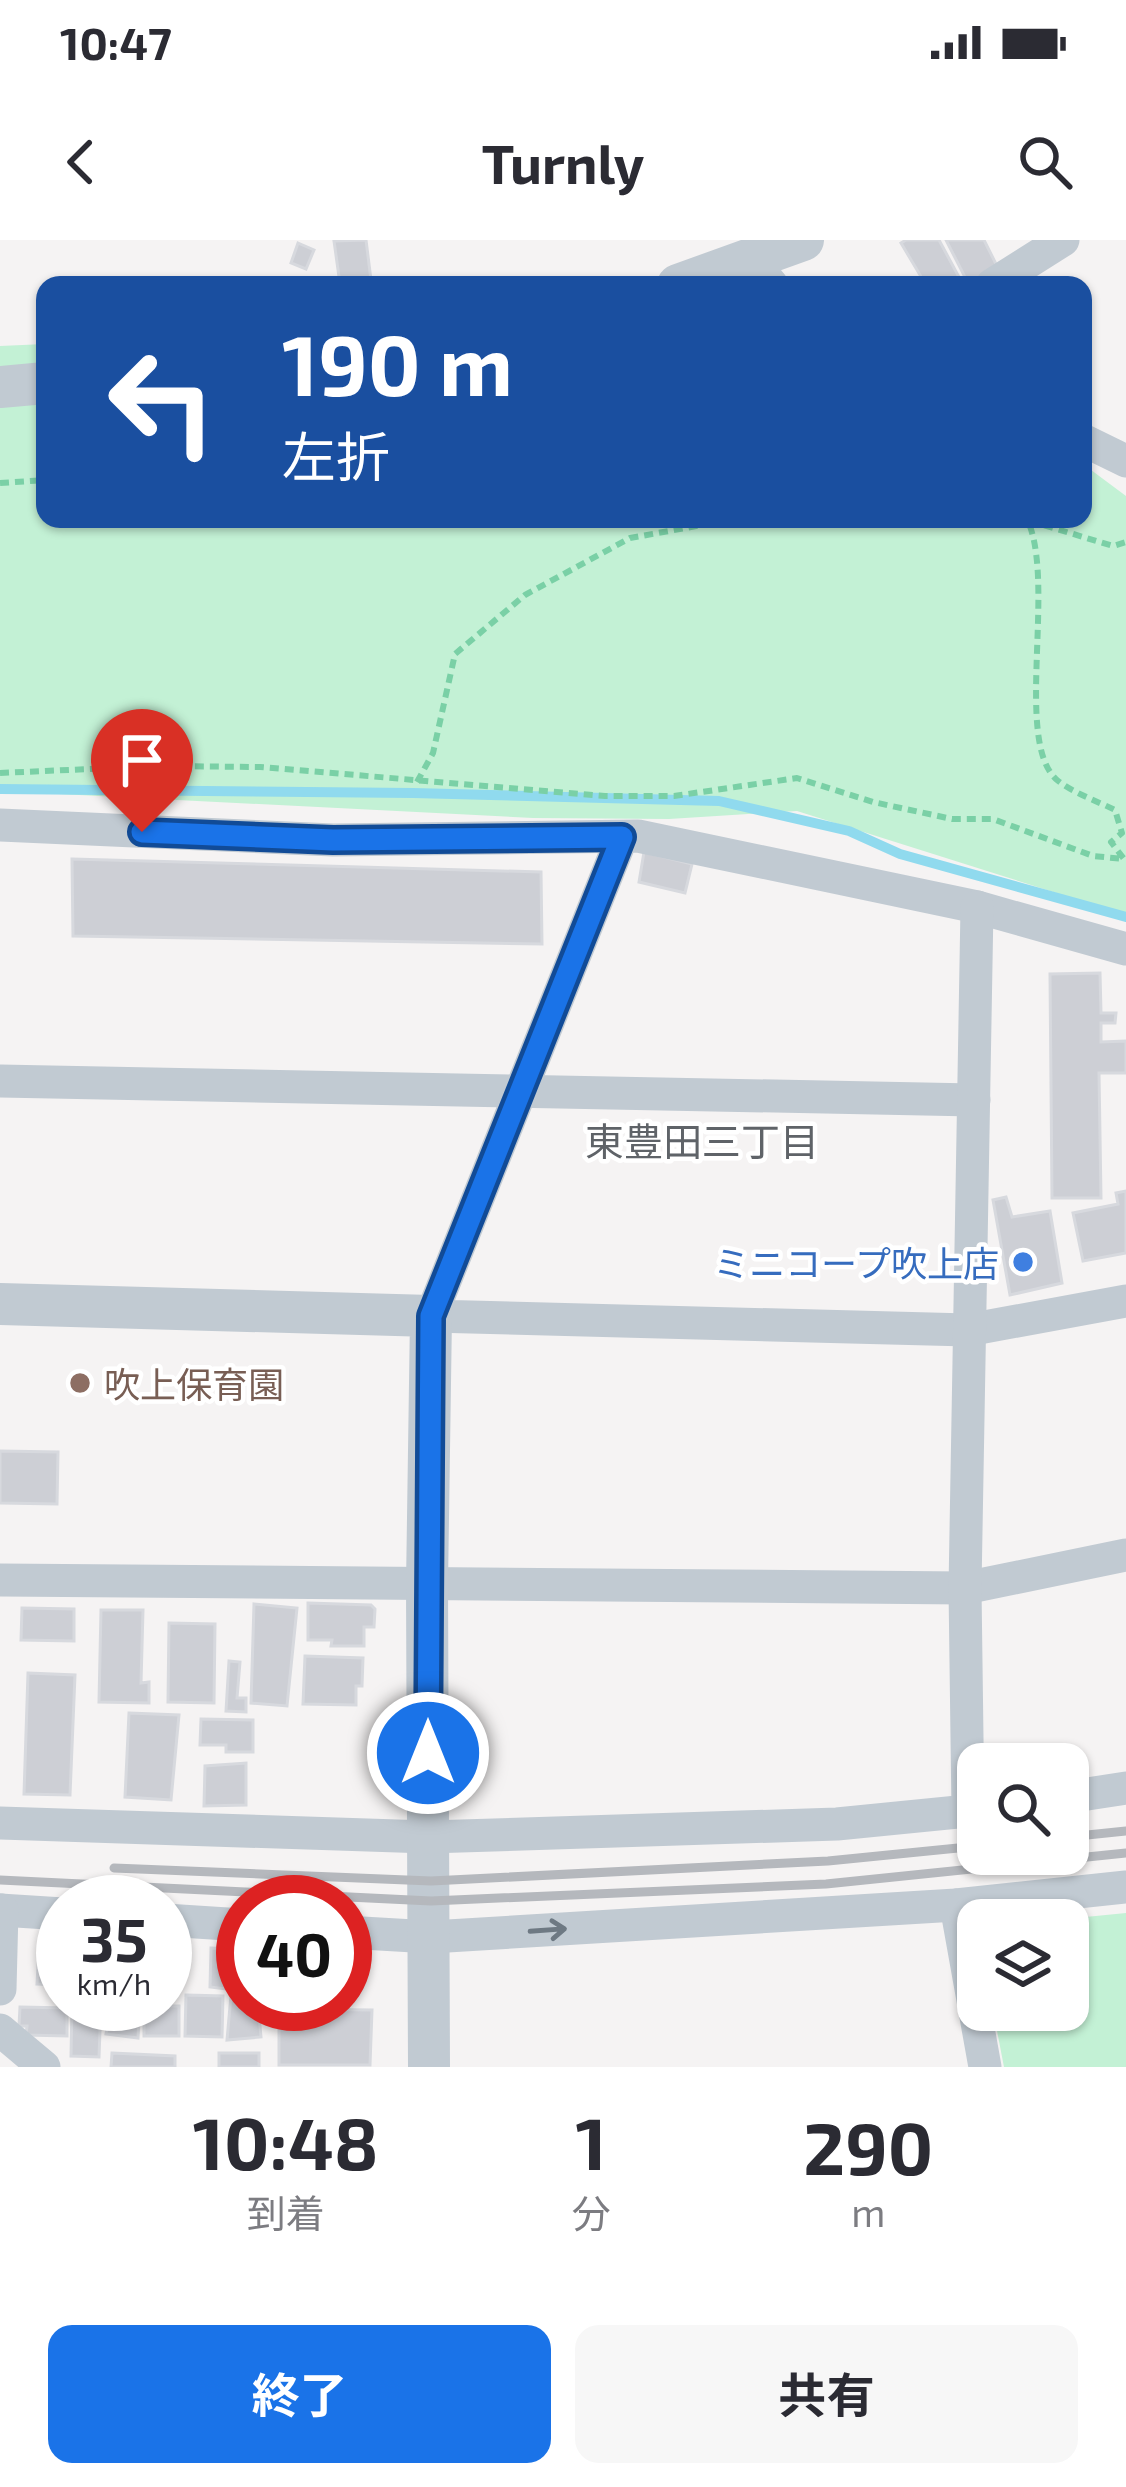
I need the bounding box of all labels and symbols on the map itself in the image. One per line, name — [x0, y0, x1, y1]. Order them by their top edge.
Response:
pin — [91, 709, 193, 832]
district label: 東豊田三丁目 — [585, 1117, 819, 1164]
place label: ミニコープ吹上店 — [713, 1241, 999, 1284]
marker: ミニコープ吹上店 — [1010, 1249, 1036, 1275]
place label: 吹上保育園 — [104, 1362, 284, 1405]
marker: 吹上保育園 — [67, 1370, 93, 1396]
position arrow — [365, 1690, 491, 1816]
speed limit sign: 40 — [216, 1875, 372, 2031]
one-way arrow — [528, 1918, 567, 1941]

